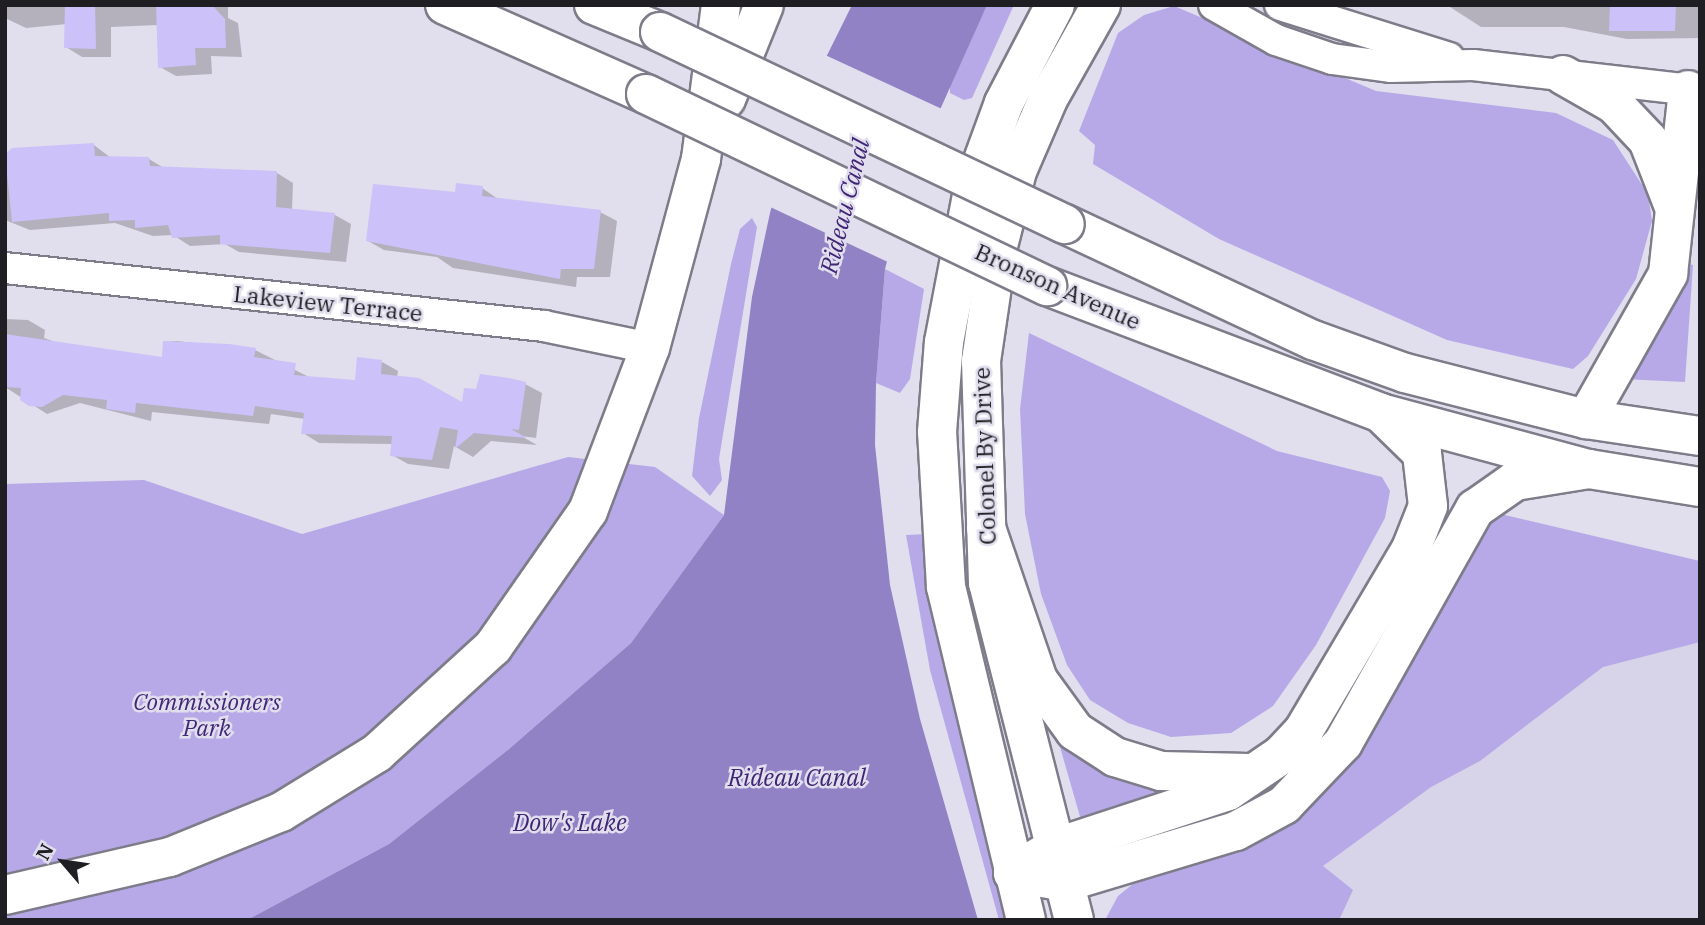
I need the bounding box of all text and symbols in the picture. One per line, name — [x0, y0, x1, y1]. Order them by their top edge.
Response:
water label: Rideau Canal — [814, 136, 876, 276]
street label: Bronson Avenue — [971, 237, 1145, 335]
street label: Lakeview Terrace — [232, 279, 424, 327]
street label: Colonel By Drive — [967, 367, 1001, 545]
park label: Commissioners Park — [133, 687, 281, 741]
water label: Rideau Canal — [728, 764, 866, 792]
water label: Dow's Lake — [513, 809, 627, 837]
north arrow — [28, 827, 98, 897]
text: N — [30, 839, 59, 864]

